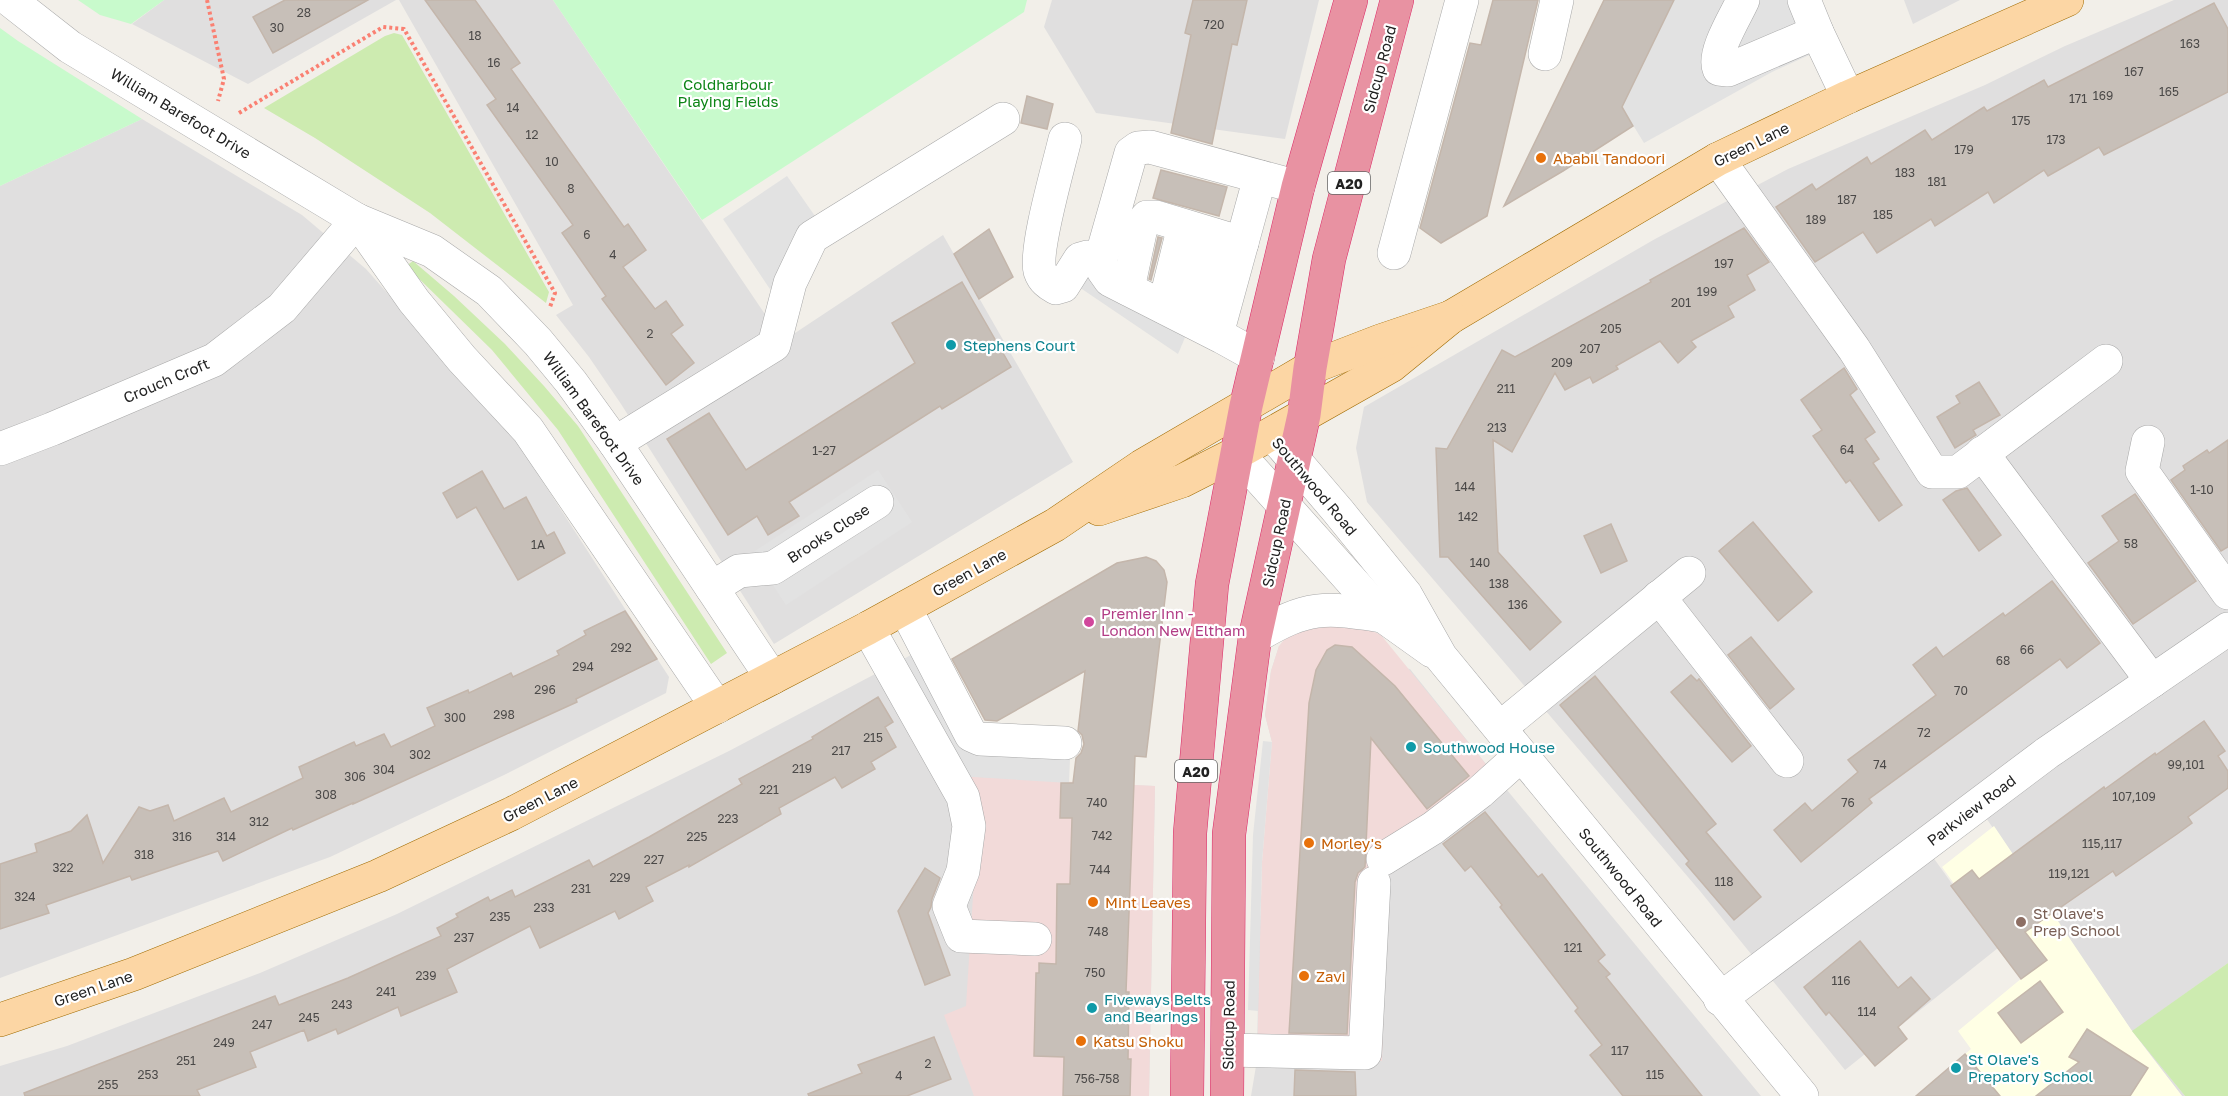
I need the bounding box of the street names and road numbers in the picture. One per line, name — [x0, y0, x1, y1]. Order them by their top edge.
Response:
street label: Sidcup Road — [1359, 23, 1399, 115]
street label: William Barefoot Drive — [108, 64, 255, 162]
street label: Green Lane — [1710, 118, 1792, 170]
road number: A20 — [1328, 172, 1370, 194]
street label: William Barefoot Drive — [540, 348, 649, 488]
street label: Crouch Croft — [120, 354, 212, 406]
street label: Southwood Road — [1269, 433, 1361, 539]
street label: Sidcup Road — [1258, 497, 1294, 589]
street label: Brooks Close — [783, 500, 873, 566]
street label: Green Lane — [929, 544, 1009, 600]
road number: A20 — [1175, 760, 1217, 782]
street label: Parkview Road — [1923, 771, 2019, 849]
street label: Green Lane — [499, 772, 581, 826]
street label: Southwood Road — [1575, 824, 1667, 930]
street label: Green Lane — [51, 966, 135, 1010]
street label: Sidcup Road — [1218, 980, 1238, 1070]

